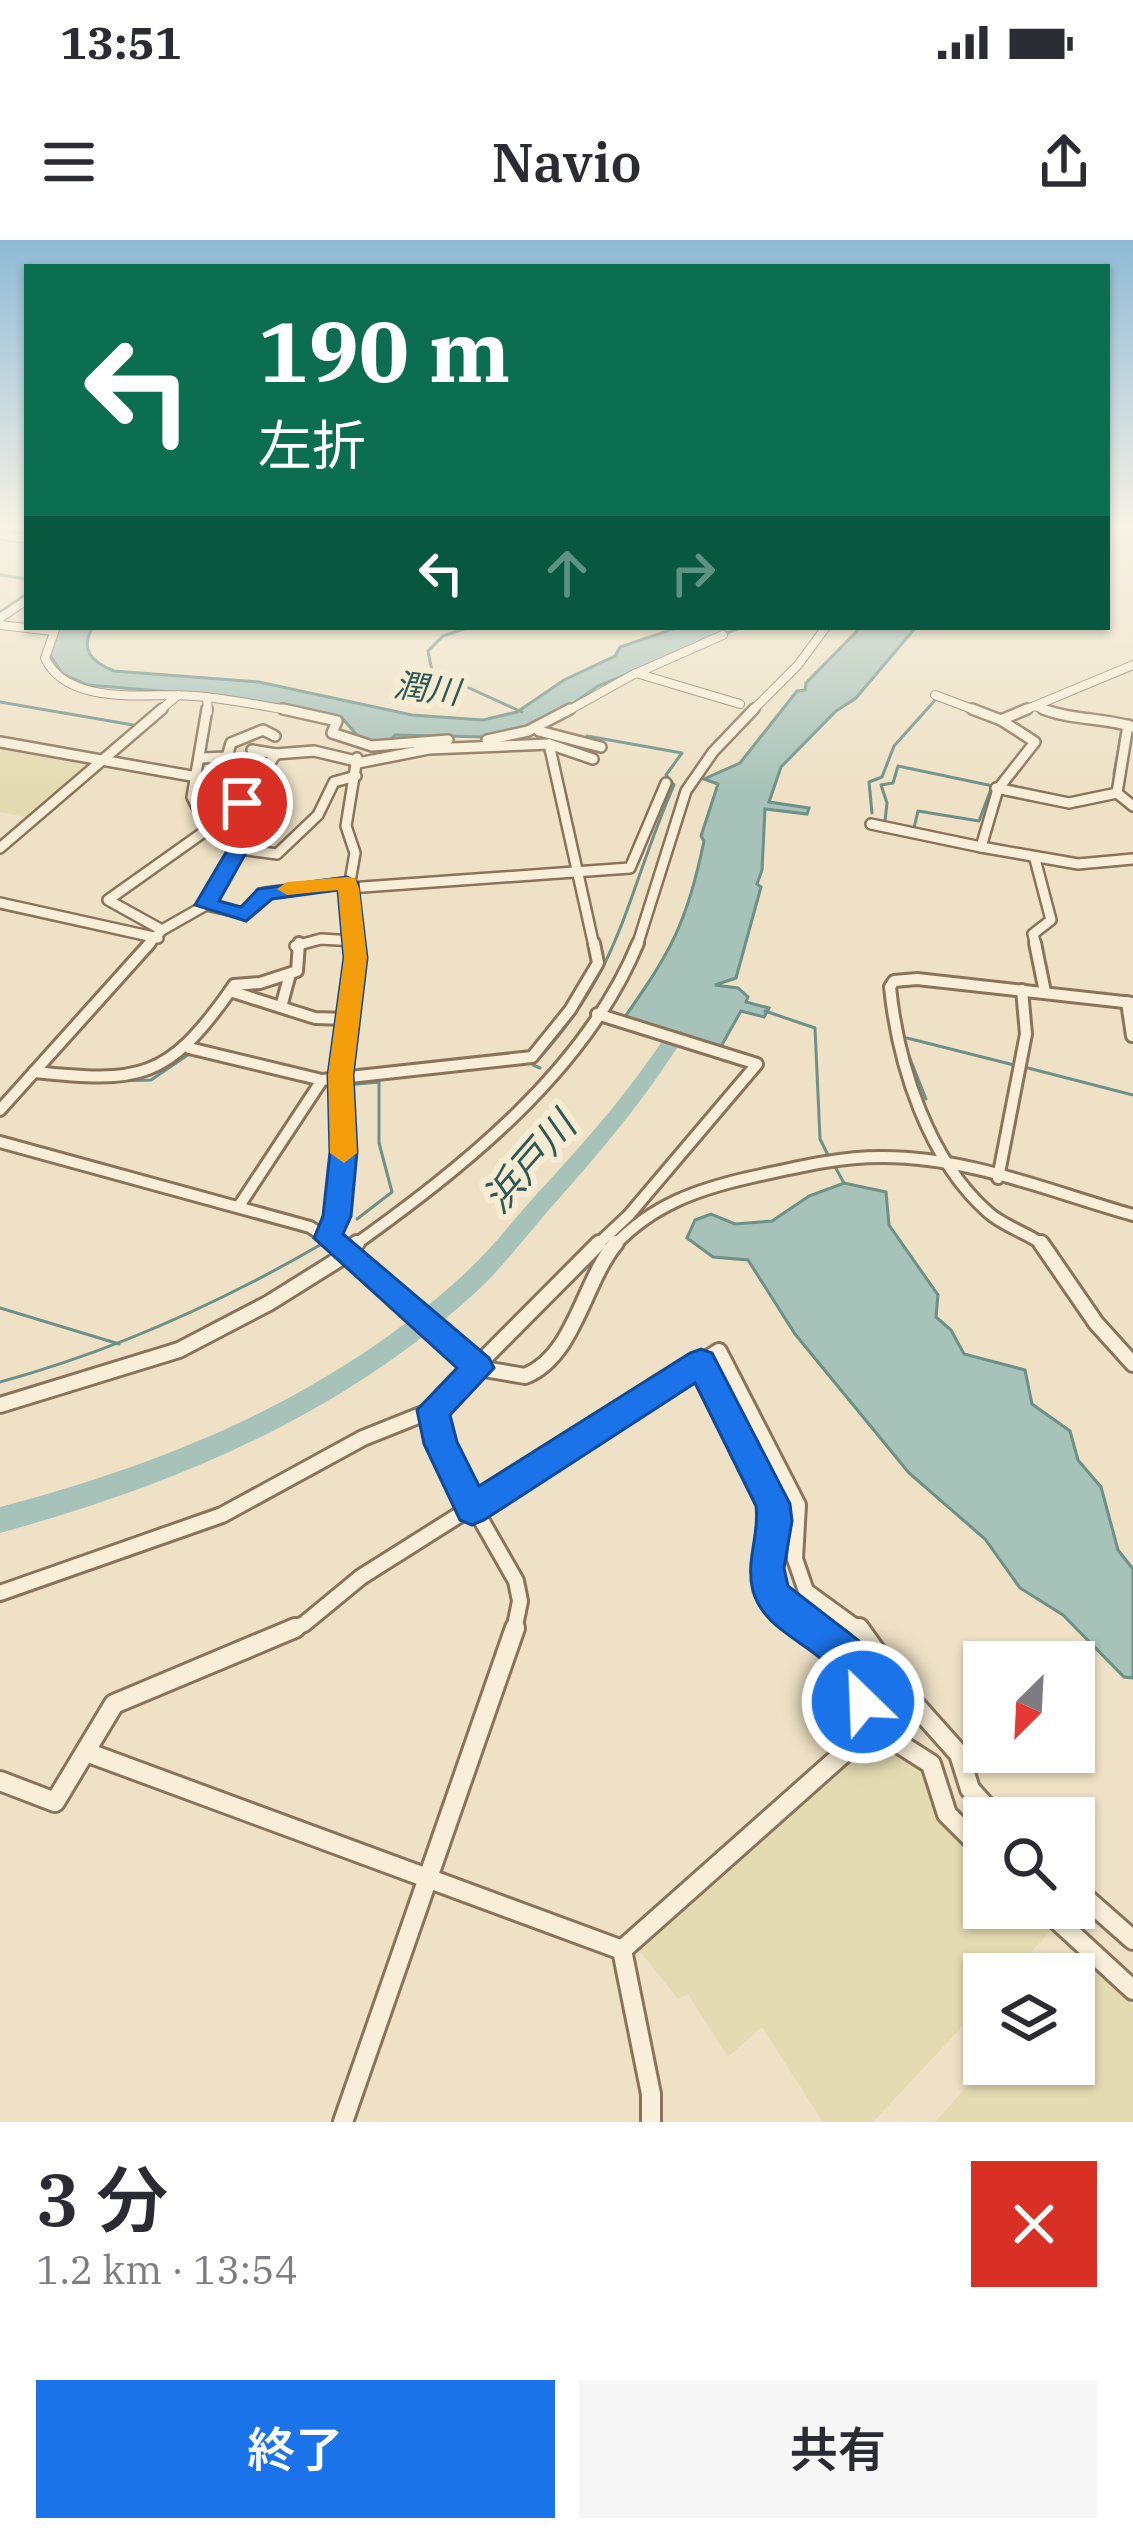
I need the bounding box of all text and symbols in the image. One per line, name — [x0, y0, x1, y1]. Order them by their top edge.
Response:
text: 13:51 — [60, 13, 182, 71]
text: Navio — [491, 127, 642, 197]
icon: menu — [36, 129, 102, 195]
icon: share — [1031, 129, 1097, 195]
text: 190 m — [258, 296, 510, 405]
icon: left — [60, 312, 216, 468]
text: 左折 — [258, 410, 366, 480]
icon: left — [408, 540, 474, 606]
icon: ahead — [534, 540, 600, 606]
icon: right — [660, 540, 726, 606]
water label: 潤川 — [392, 662, 465, 713]
pin — [191, 752, 293, 854]
icon: arrive — [209, 770, 275, 836]
water label: 浜戸川 — [471, 1098, 589, 1223]
position arrow — [800, 1639, 926, 1765]
north arrow — [963, 1641, 1095, 1773]
map controls — [963, 1641, 1095, 2085]
button: search — [963, 1797, 1095, 1929]
button: layers — [963, 1953, 1095, 2085]
text: 3 分 — [36, 2152, 168, 2246]
button: close — [971, 2161, 1097, 2287]
text: 1.2 km · 13:54 — [36, 2244, 298, 2295]
button: 終了 — [36, 2380, 555, 2518]
button: 共有 — [579, 2380, 1097, 2518]

